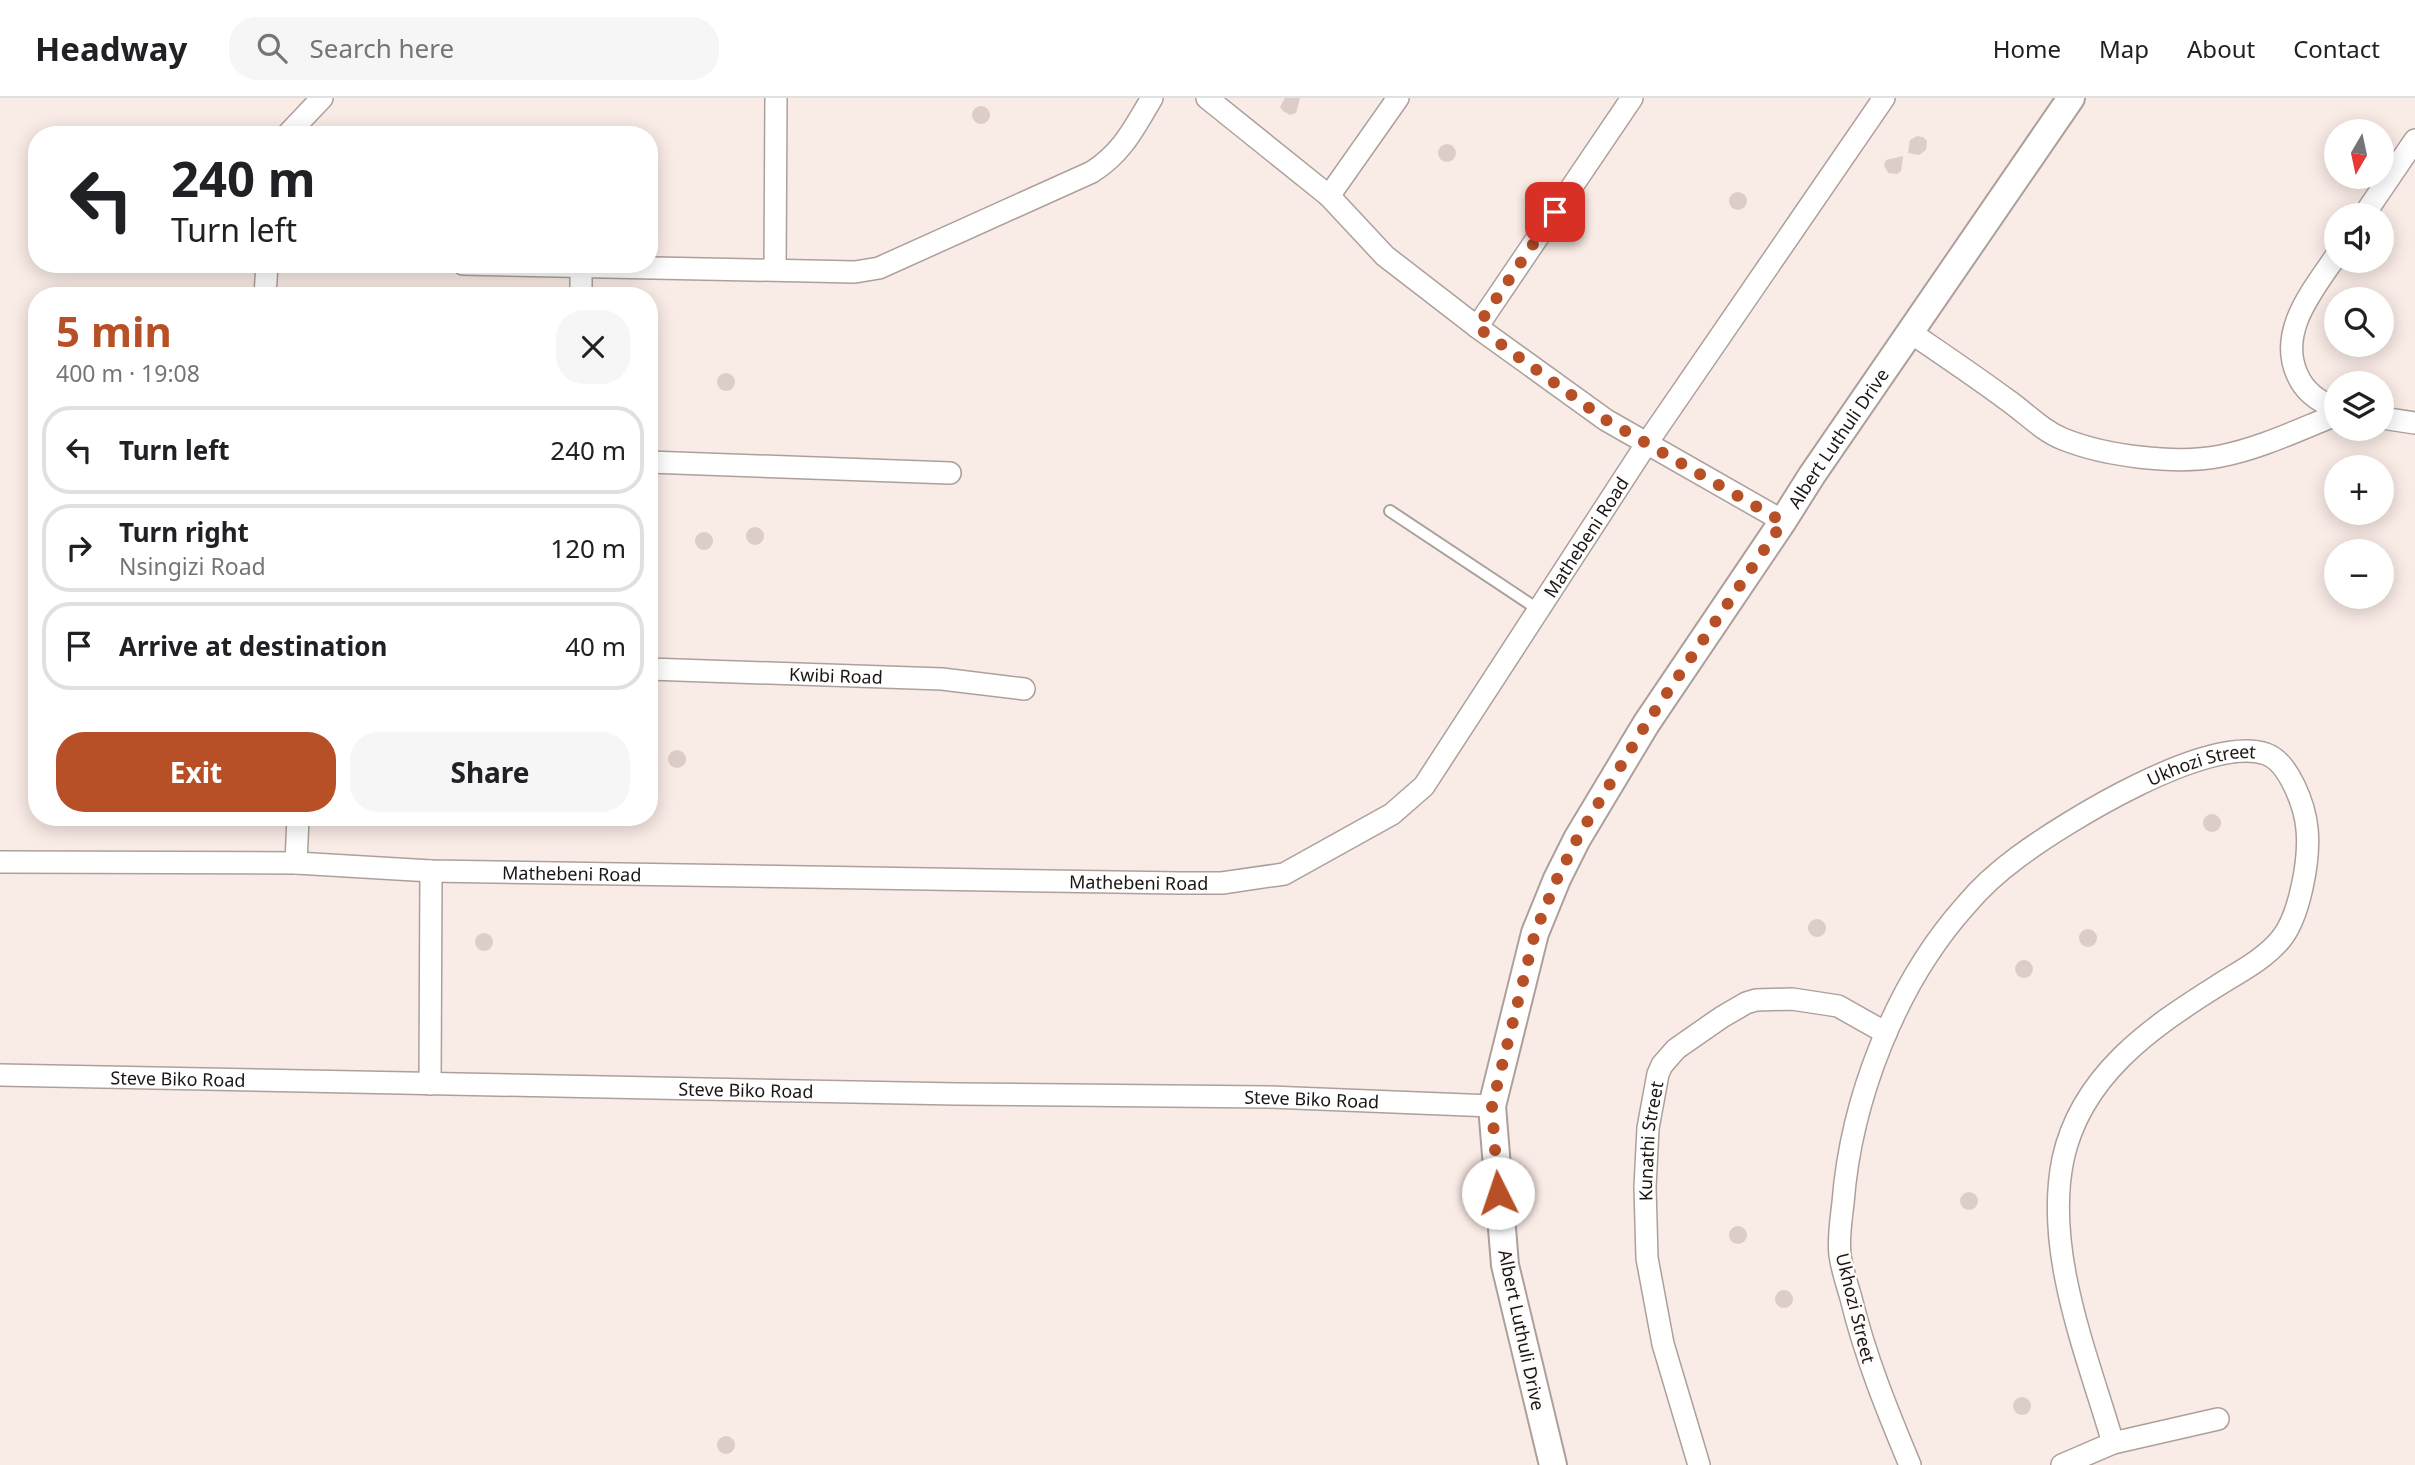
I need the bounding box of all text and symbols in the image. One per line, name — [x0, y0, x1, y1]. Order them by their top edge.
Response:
search box — [229, 17, 719, 80]
text: Headway — [35, 26, 187, 71]
icon: search — [253, 29, 291, 67]
text: Search here — [309, 30, 454, 66]
text: Home — [1993, 32, 2061, 65]
text: Map — [2099, 32, 2149, 65]
text: About — [2187, 32, 2255, 65]
text: Contact — [2293, 32, 2380, 65]
north arrow — [2324, 119, 2394, 189]
map controls — [2324, 119, 2394, 609]
text: 240 m — [171, 145, 316, 211]
icon: left — [56, 154, 147, 245]
pin — [1525, 182, 1585, 242]
icon: arrive — [1536, 193, 1574, 231]
button: sound — [2324, 203, 2394, 273]
text: Turn left — [171, 208, 297, 251]
button: search — [2324, 287, 2394, 357]
text: 5 min — [56, 302, 172, 359]
button: close — [556, 310, 630, 384]
text: 400 m · 19:08 — [56, 357, 200, 389]
street label: Albert Luthuli Drive — [1782, 363, 1894, 513]
button: layers — [2324, 371, 2394, 441]
icon: left — [60, 431, 98, 469]
text: Turn left — [119, 432, 230, 468]
text: 240 m — [550, 432, 626, 468]
button: + — [2324, 455, 2394, 525]
street label: Mathebeni Road — [1538, 472, 1634, 602]
text: Turn right — [119, 514, 249, 550]
icon: right — [60, 529, 98, 567]
text: 120 m — [550, 530, 626, 566]
button: − — [2324, 539, 2394, 609]
text: Nsingizi Road — [119, 550, 266, 582]
icon: arrive — [60, 627, 98, 665]
text: Arrive at destination — [119, 628, 388, 664]
text: 40 m — [565, 628, 626, 664]
street label: Kwibi Road — [789, 662, 883, 689]
button: Exit — [56, 732, 336, 812]
button: Share — [350, 732, 630, 812]
street label: Ukhozi Street — [2143, 739, 2257, 791]
street label: Mathebeni Road — [502, 860, 642, 886]
street label: Mathebeni Road — [1069, 869, 1208, 895]
street label: Steve Biko Road — [110, 1065, 246, 1092]
street label: Steve Biko Road — [678, 1076, 814, 1103]
street label: Kunathi Street — [1633, 1079, 1669, 1201]
street label: Steve Biko Road — [1244, 1085, 1380, 1113]
position arrow — [1461, 1156, 1535, 1230]
street label: Albert Luthuli Drive — [1493, 1247, 1551, 1413]
street label: Ukhozi Street — [1831, 1250, 1881, 1366]

